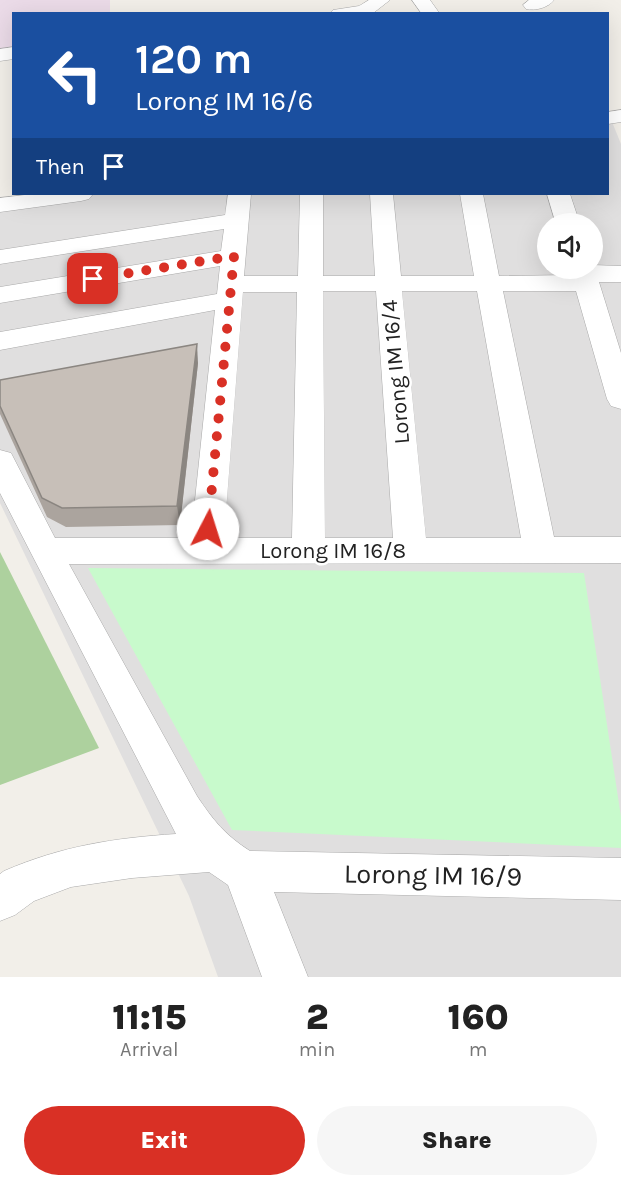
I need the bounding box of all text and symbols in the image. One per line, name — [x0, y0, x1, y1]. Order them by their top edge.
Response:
text: 120 m — [135, 34, 252, 84]
icon: left — [36, 36, 114, 114]
text: Lorong IM 16/6 — [135, 85, 313, 117]
icon: arrive — [97, 150, 130, 183]
text: Then — [36, 154, 85, 180]
map controls — [537, 213, 603, 279]
button: sound — [537, 213, 603, 279]
pin — [67, 253, 118, 304]
icon: arrive — [76, 262, 109, 295]
street label: Lorong IM 16/4 — [377, 299, 415, 445]
position arrow — [176, 497, 240, 561]
street label: Lorong IM 16/8 — [260, 538, 406, 564]
street label: Lorong IM 16/9 — [344, 857, 522, 893]
text: 11:15 — [112, 996, 186, 1038]
text: 2 — [306, 996, 328, 1038]
text: 160 — [448, 996, 509, 1038]
text: Arrival — [120, 1038, 179, 1061]
text: min — [299, 1038, 335, 1061]
text: m — [469, 1038, 488, 1061]
button: Exit — [24, 1106, 305, 1175]
button: Share — [317, 1106, 597, 1175]

